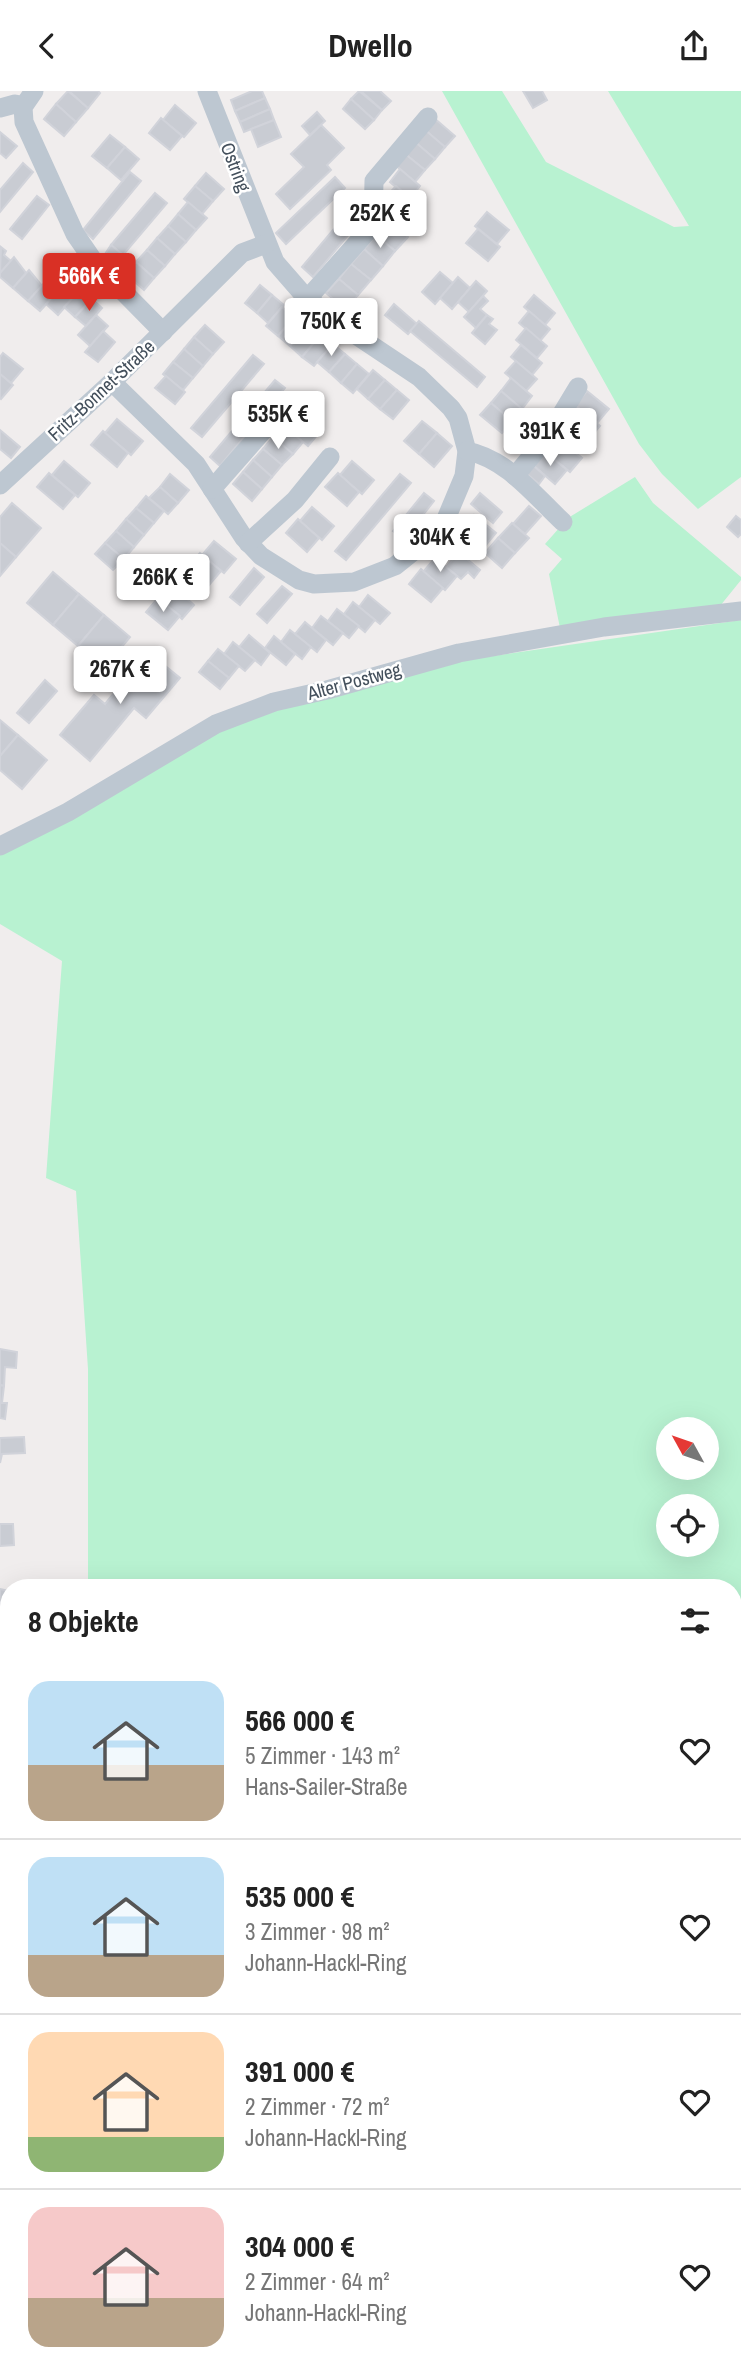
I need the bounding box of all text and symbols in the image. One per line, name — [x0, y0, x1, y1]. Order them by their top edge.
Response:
text: Dwello — [328, 24, 413, 67]
icon: back — [28, 27, 66, 65]
icon: share — [675, 27, 713, 65]
street label: Ostring — [215, 138, 257, 196]
pin: 252K € — [323, 191, 437, 250]
text: 252K € — [350, 197, 410, 228]
pin: 566K € — [32, 253, 146, 313]
text: 566K € — [59, 260, 119, 291]
pin: 750K € — [274, 299, 388, 358]
text: 750K € — [301, 305, 361, 336]
street label: Fritz-Bonnet-Straße — [42, 334, 160, 446]
pin: 535K € — [221, 391, 335, 451]
text: 535K € — [248, 398, 308, 429]
pin: 391K € — [493, 409, 607, 468]
text: 391K € — [520, 415, 580, 446]
pin: 304K € — [383, 515, 497, 574]
text: 304K € — [410, 521, 470, 552]
pin: 266K € — [106, 554, 220, 614]
text: 266K € — [133, 561, 193, 592]
pin: 267K € — [63, 647, 177, 706]
text: 267K € — [90, 653, 150, 684]
street label: Alter Postweg — [303, 656, 404, 706]
north arrow — [656, 1417, 719, 1481]
map controls — [656, 1417, 719, 1557]
button: locate — [656, 1494, 719, 1557]
text: 8 Objekte — [28, 1601, 139, 1641]
icon: filters — [676, 1602, 714, 1640]
text: 566 000 € — [245, 1700, 354, 1740]
icon: home — [84, 1709, 168, 1793]
icon: heart — [676, 1732, 714, 1770]
text: 5 Zimmer · 143 m² — [245, 1740, 400, 1771]
text: Hans-Sailer-Straße — [245, 1771, 407, 1802]
text: 535 000 € — [245, 1876, 354, 1916]
icon: home — [84, 1885, 168, 1969]
icon: heart — [676, 1908, 714, 1946]
text: 3 Zimmer · 98 m² — [245, 1916, 390, 1947]
text: Johann-Hackl-Ring — [245, 1947, 406, 1978]
text: 391 000 € — [245, 2051, 354, 2091]
icon: home — [84, 2060, 168, 2144]
icon: heart — [676, 2083, 714, 2121]
text: 2 Zimmer · 72 m² — [245, 2091, 390, 2122]
text: Johann-Hackl-Ring — [245, 2122, 406, 2153]
text: 304 000 € — [245, 2226, 354, 2266]
icon: home — [84, 2235, 168, 2319]
icon: heart — [676, 2258, 714, 2296]
text: 2 Zimmer · 64 m² — [245, 2266, 390, 2297]
text: Johann-Hackl-Ring — [245, 2297, 406, 2328]

